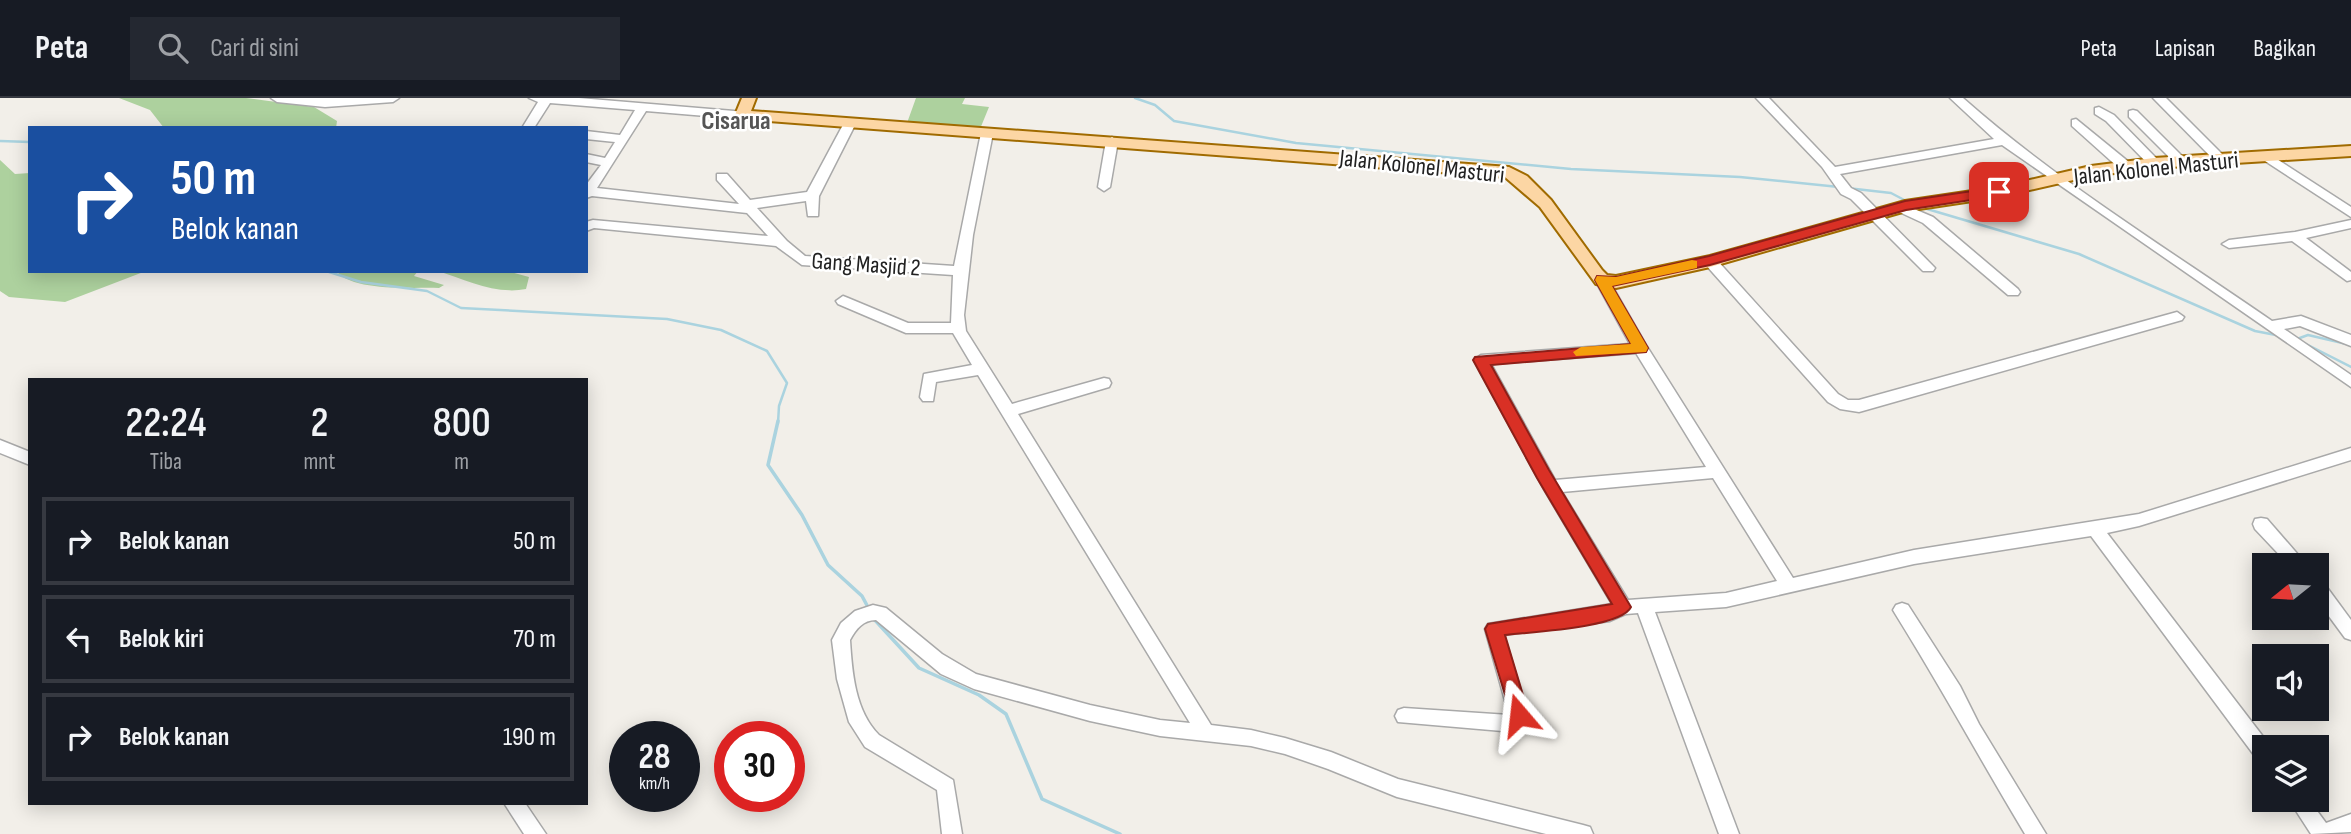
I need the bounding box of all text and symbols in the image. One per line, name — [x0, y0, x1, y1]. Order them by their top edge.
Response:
search box — [130, 17, 620, 80]
text: Peta — [35, 28, 88, 68]
icon: search — [154, 29, 192, 67]
text: Cari di sini — [210, 33, 299, 64]
text: Peta — [2081, 34, 2117, 63]
text: Lapisan — [2155, 34, 2215, 63]
text: Bagikan — [2253, 34, 2316, 63]
district label: Cisarua — [701, 106, 771, 137]
street label: Jalan Kolonel Masturi — [1337, 143, 1506, 190]
street label: Jalan Kolonel Masturi — [2071, 145, 2240, 192]
text: 50 m — [171, 150, 256, 209]
icon: right — [56, 154, 147, 245]
pin — [1969, 162, 2029, 222]
icon: arrive — [1980, 173, 2018, 211]
text: Belok kanan — [171, 210, 299, 249]
street label: Gang Masjid 2 — [810, 246, 922, 283]
text: 22:24 — [125, 398, 206, 449]
text: 2 — [311, 398, 328, 449]
text: 800 — [433, 398, 491, 449]
text: Tiba — [150, 448, 182, 476]
text: mnt — [304, 448, 335, 476]
text: m — [454, 448, 469, 476]
icon: right — [60, 522, 98, 560]
text: Belok kanan — [119, 526, 229, 557]
text: 50 m — [513, 526, 556, 557]
north arrow — [2252, 553, 2329, 630]
map controls — [2252, 553, 2329, 812]
icon: left — [60, 620, 98, 658]
text: Belok kiri — [119, 624, 204, 655]
text: 70 m — [513, 624, 556, 655]
button: sound — [2252, 644, 2329, 721]
position arrow — [1482, 678, 1556, 752]
icon: right — [60, 718, 98, 756]
speed limit sign: 30 — [714, 721, 805, 812]
text: Belok kanan — [119, 722, 229, 753]
text: 190 m — [503, 722, 556, 753]
button: layers — [2252, 735, 2329, 812]
text: 28 — [639, 736, 670, 779]
text: km/h — [639, 773, 670, 794]

